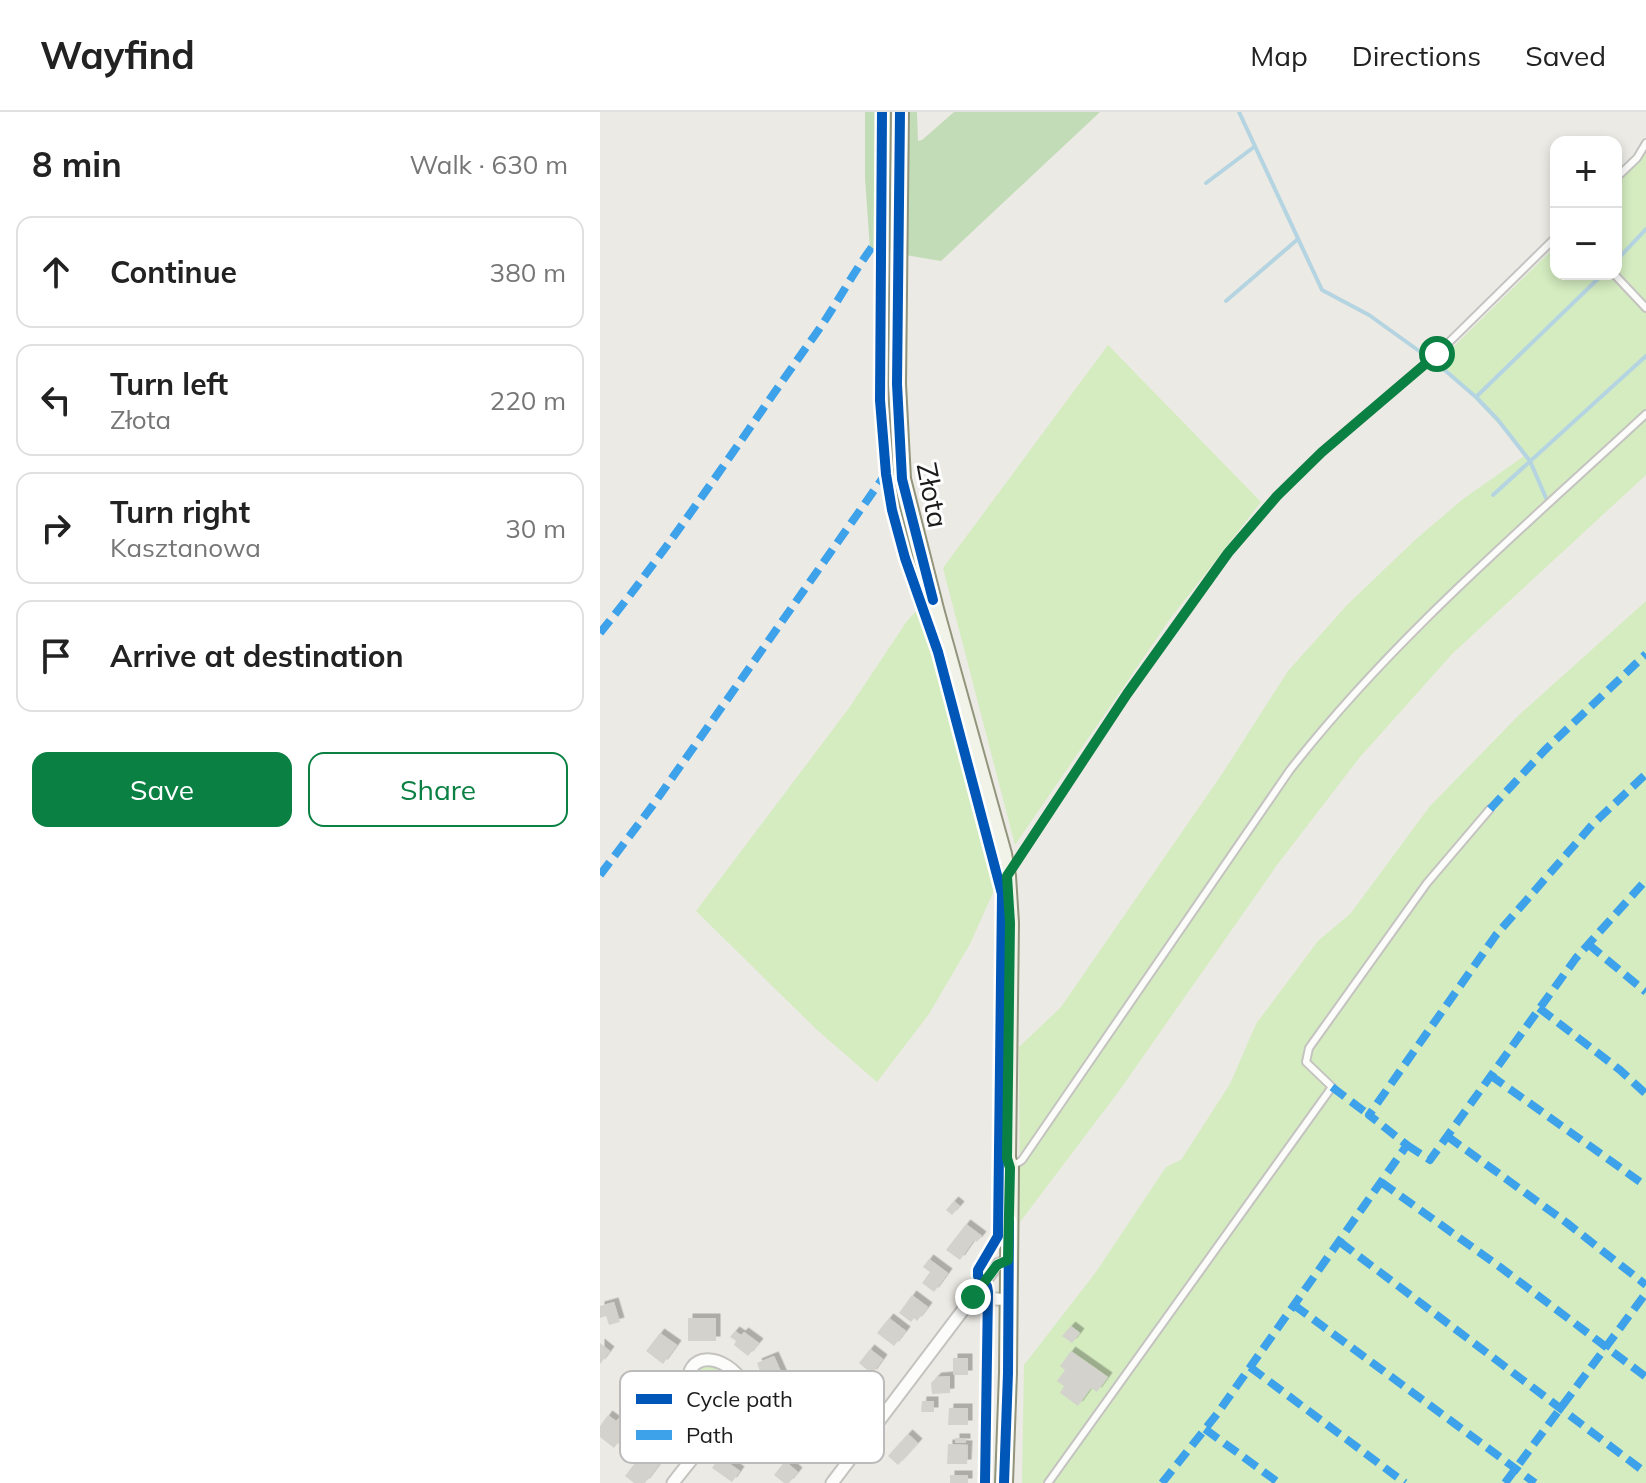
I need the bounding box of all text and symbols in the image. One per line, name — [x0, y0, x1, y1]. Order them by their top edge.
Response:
text: Wayfind — [40, 31, 195, 79]
text: Map — [1250, 38, 1308, 73]
text: Directions — [1352, 38, 1481, 73]
text: Saved — [1525, 38, 1606, 73]
map controls — [1550, 136, 1622, 280]
button: + — [1550, 136, 1622, 208]
text: 8 min — [32, 143, 122, 186]
text: Walk · 630 m — [409, 148, 568, 181]
button: − — [1550, 208, 1622, 280]
icon: ahead — [34, 250, 78, 294]
text: Continue — [110, 253, 237, 291]
text: 380 m — [490, 256, 566, 289]
route start — [1419, 336, 1455, 372]
text: Turn left — [110, 365, 228, 403]
icon: left — [34, 378, 78, 422]
text: 220 m — [490, 384, 566, 417]
text: Złota — [110, 403, 171, 436]
street label: Złota — [910, 459, 956, 531]
text: Turn right — [110, 493, 250, 531]
icon: right — [34, 506, 78, 550]
text: 30 m — [505, 512, 566, 545]
text: Kasztanowa — [110, 531, 261, 564]
icon: arrive — [34, 634, 78, 678]
text: Arrive at destination — [110, 637, 404, 675]
button: Save — [32, 752, 292, 827]
button: Share — [308, 752, 568, 827]
route end — [955, 1279, 991, 1315]
legend — [620, 1371, 884, 1463]
text: Cycle path — [686, 1385, 793, 1413]
text: Path — [686, 1421, 734, 1449]

